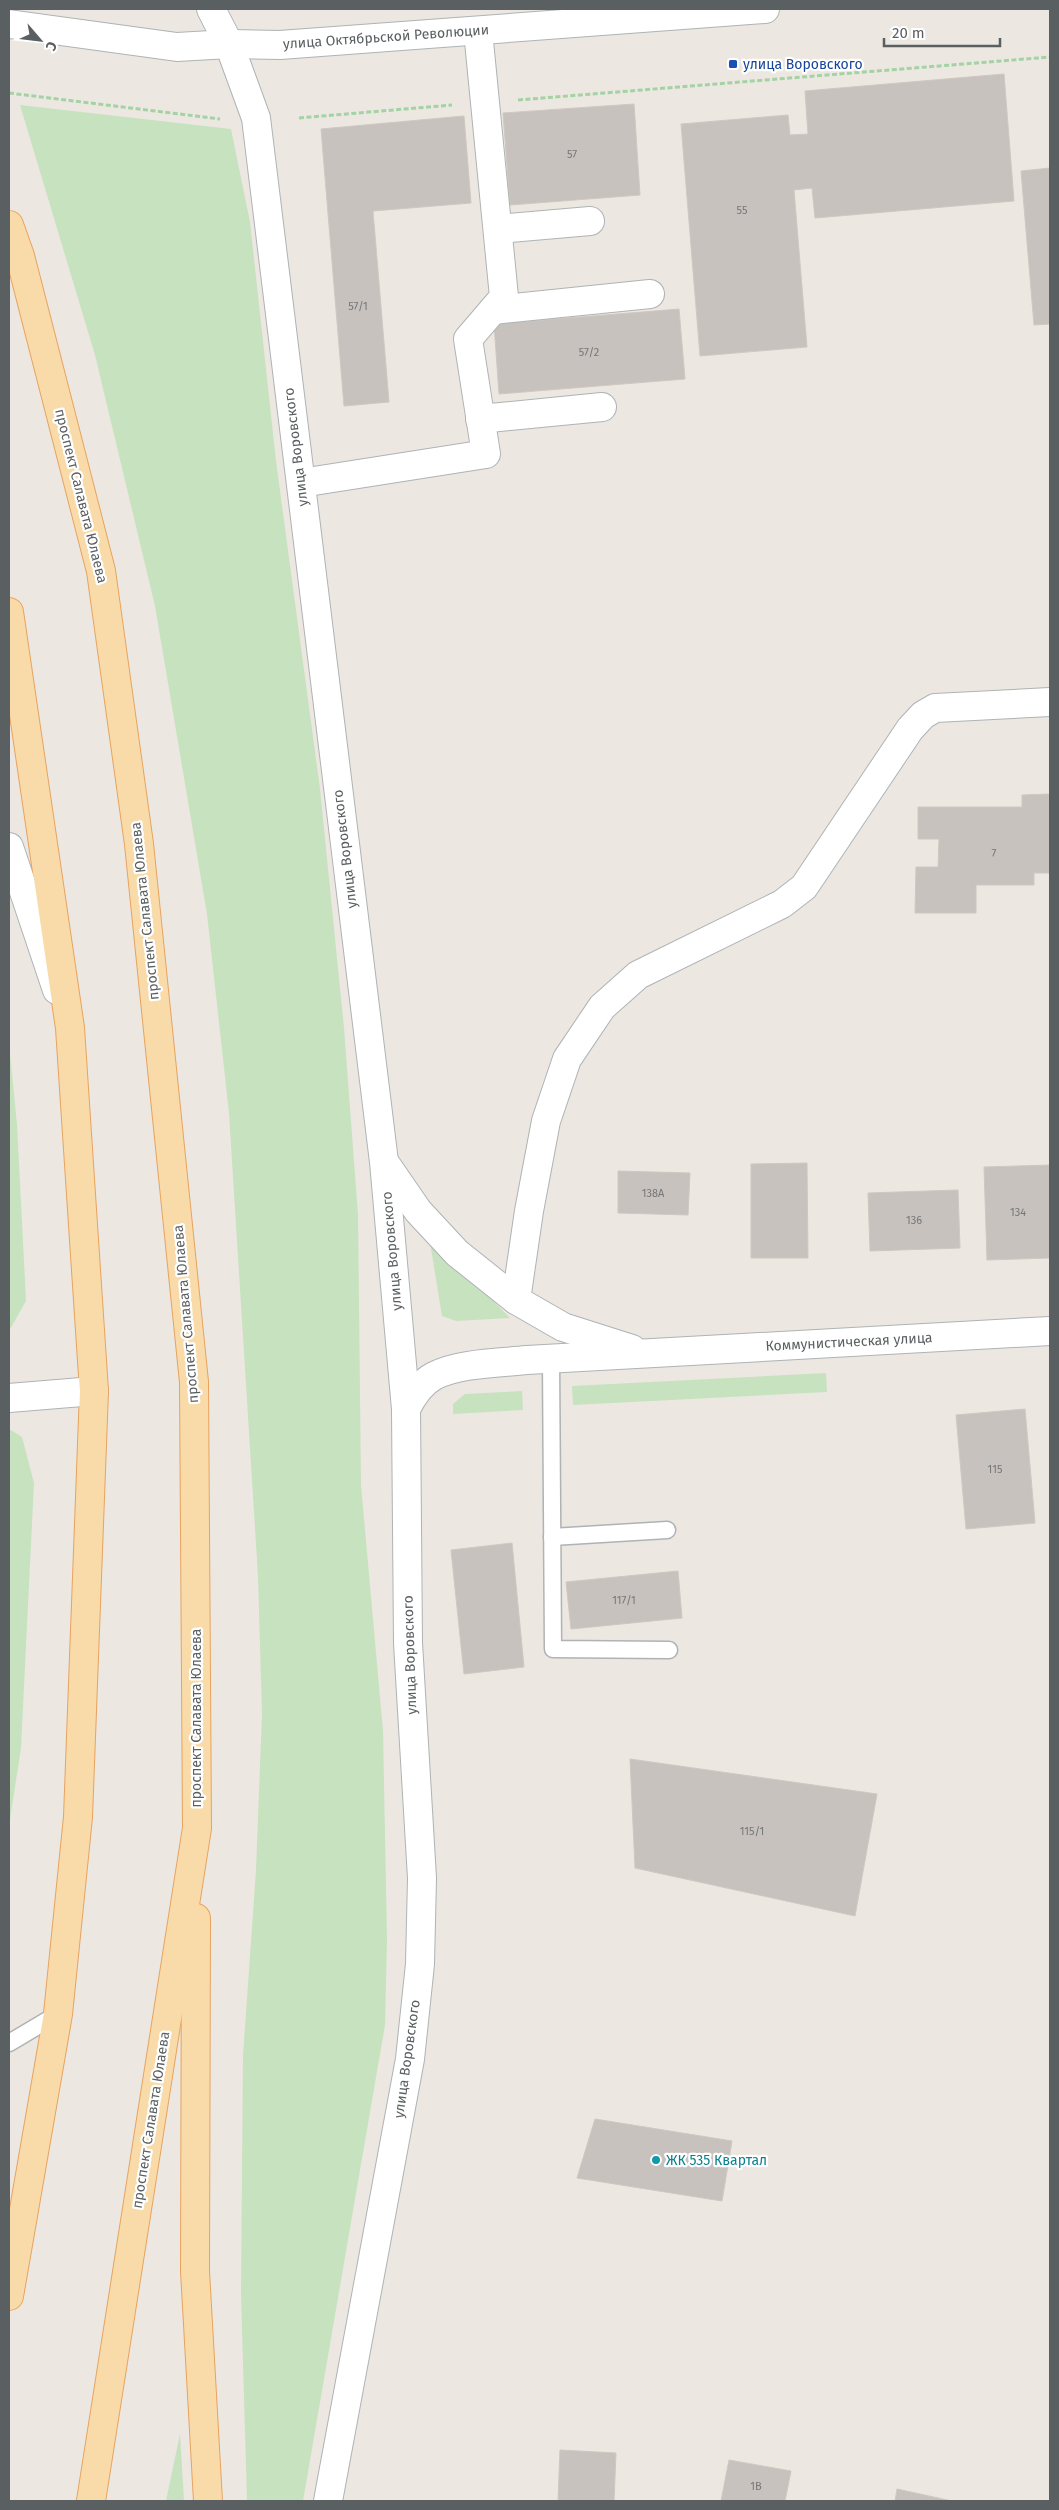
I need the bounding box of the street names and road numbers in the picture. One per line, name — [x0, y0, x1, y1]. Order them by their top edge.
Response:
street label: улица Октябрьской Революции — [282, 21, 490, 53]
street label: улица Воровского — [280, 387, 312, 507]
street label: проспект Салавата Юлаева — [51, 407, 111, 585]
street label: улица Воровского — [329, 789, 361, 909]
street label: проспект Салавата Юлаева — [127, 821, 163, 1001]
street label: улица Воровского — [378, 1191, 406, 1311]
street label: проспект Салавата Юлаева — [170, 1224, 202, 1404]
street label: Коммунистическая улица — [765, 1329, 933, 1355]
street label: улица Воровского — [399, 1595, 421, 1715]
street label: проспект Салавата Юлаева — [188, 1629, 205, 1807]
street label: улица Воровского — [390, 1999, 424, 2119]
street label: проспект Салавата Юлаева — [129, 2030, 173, 2210]

